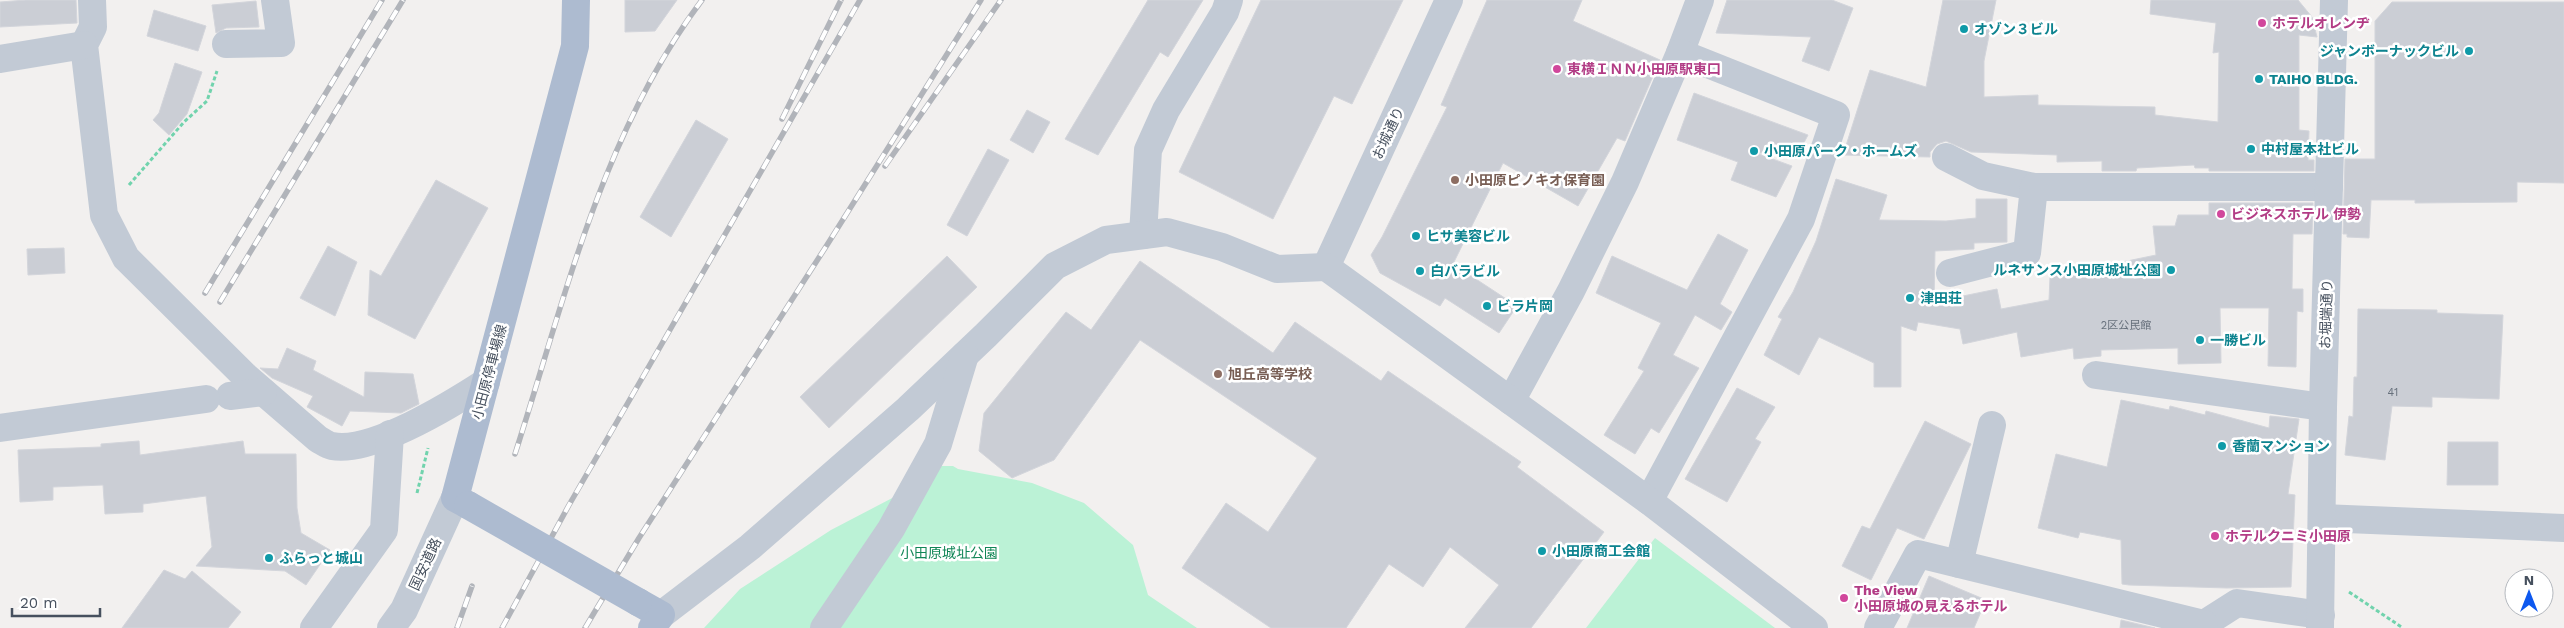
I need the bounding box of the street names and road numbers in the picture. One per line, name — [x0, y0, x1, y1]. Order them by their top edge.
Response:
street label: お城通り — [1369, 104, 1407, 162]
street label: お堀端通り — [2317, 279, 2335, 349]
street label: 小田原停車場線 — [469, 323, 509, 421]
street label: 国安道路 — [406, 535, 444, 593]

